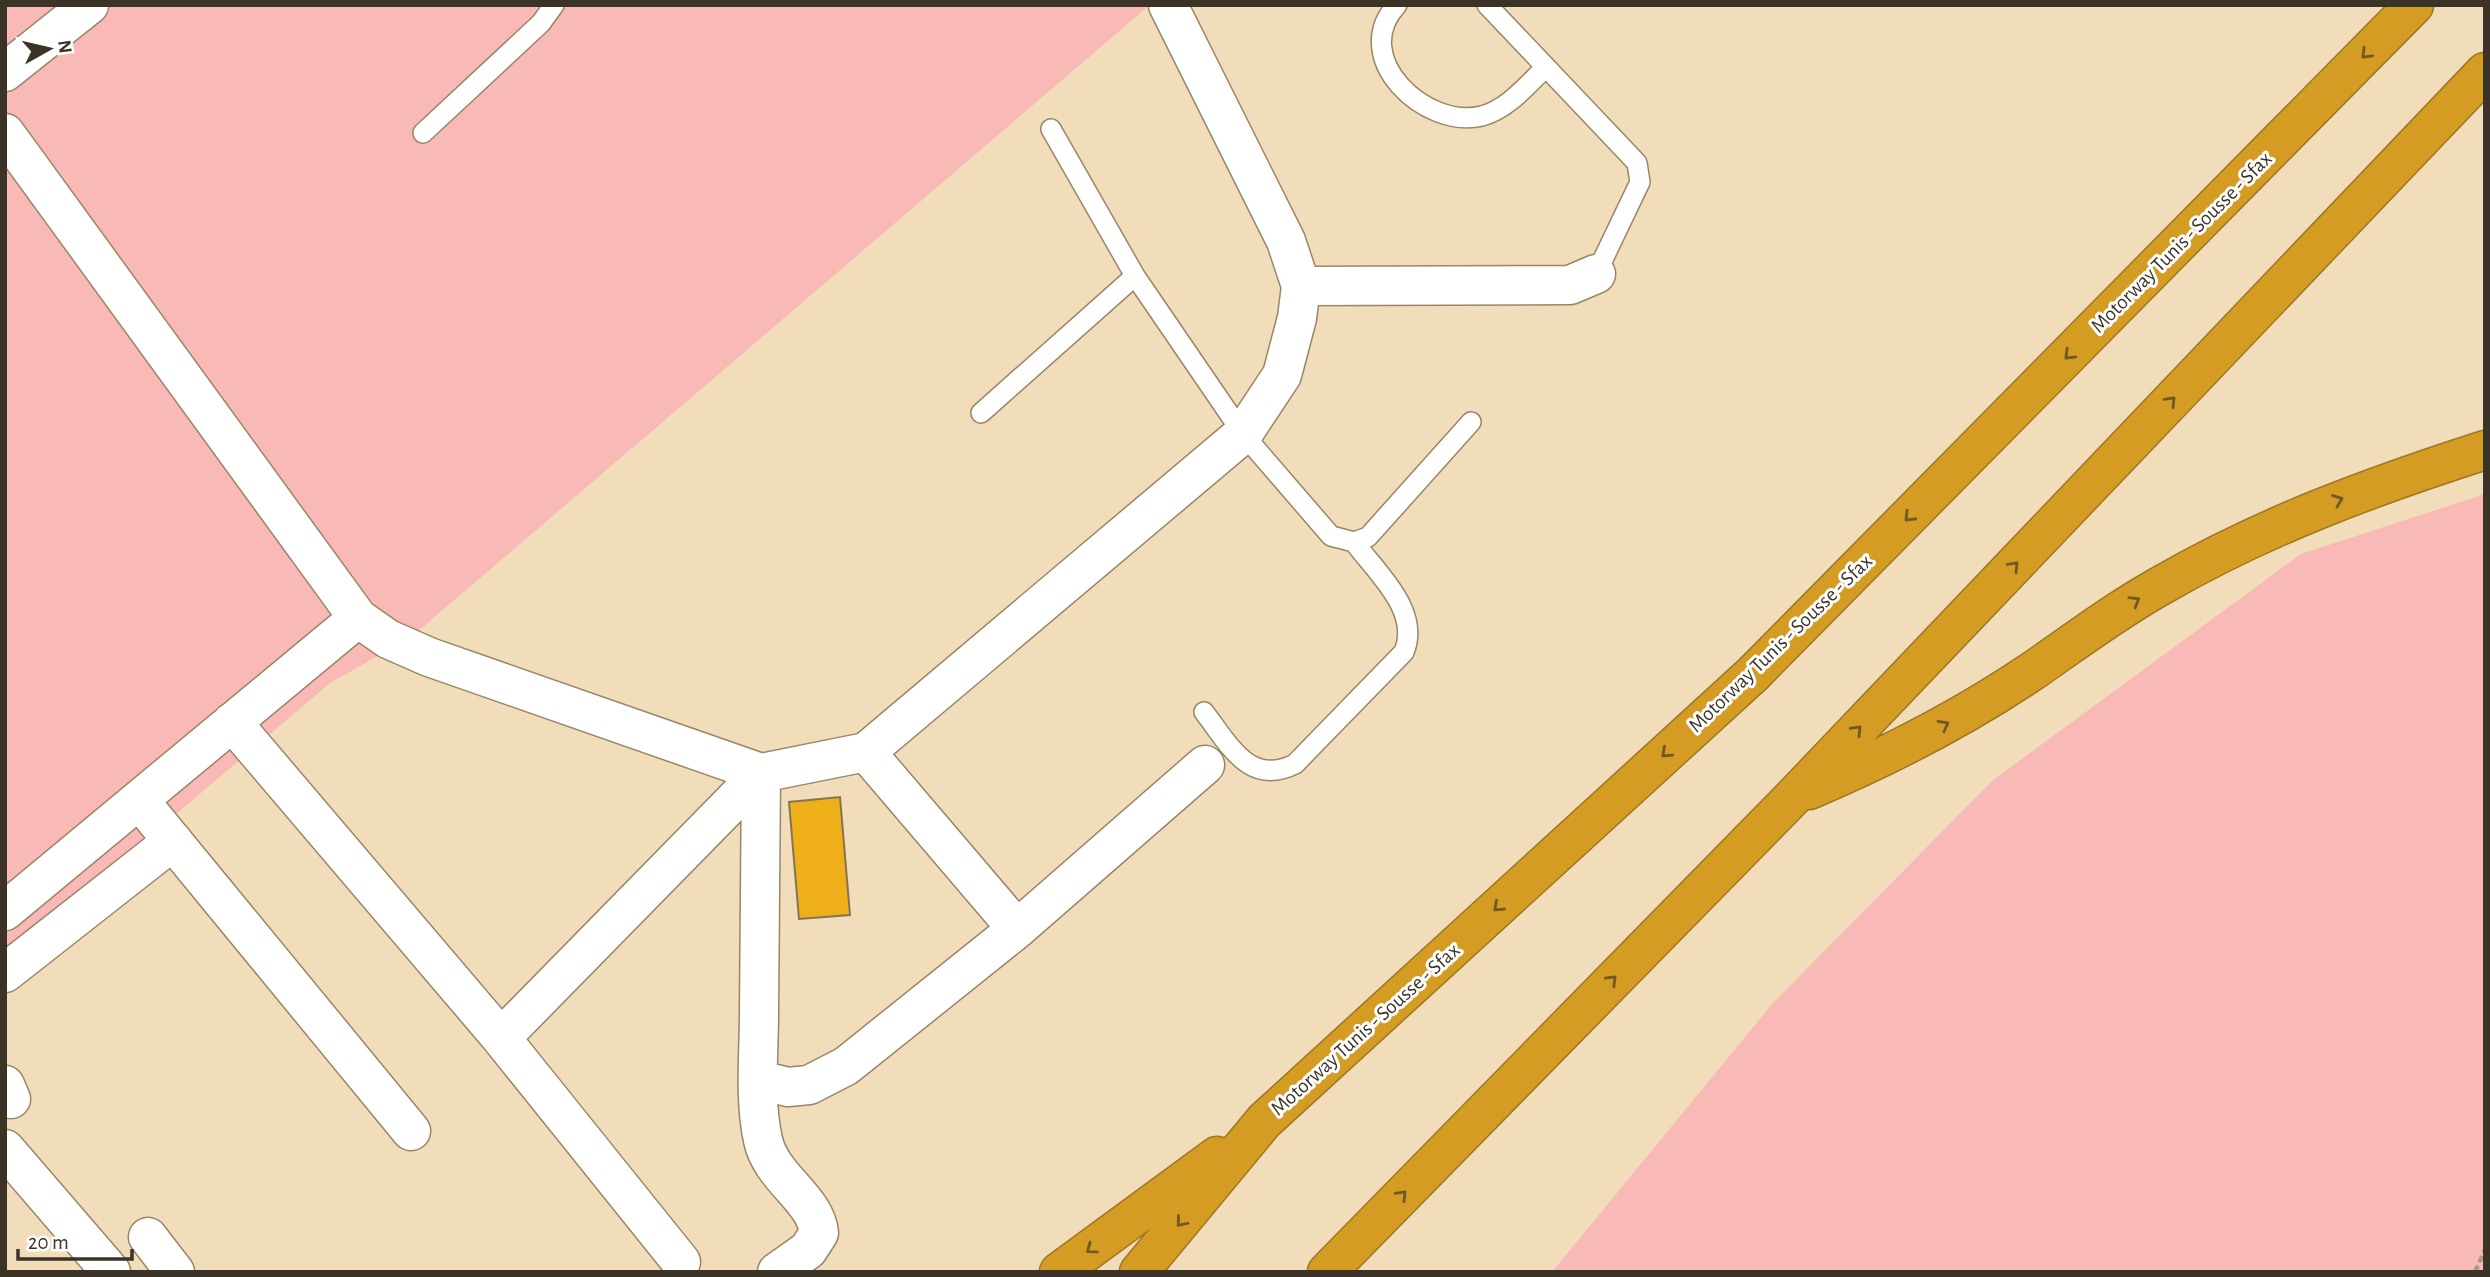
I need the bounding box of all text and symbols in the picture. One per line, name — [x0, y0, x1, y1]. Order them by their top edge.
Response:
north arrow — [14, 14, 84, 84]
text: N — [54, 39, 75, 55]
one-way arrow — [2362, 45, 2375, 58]
street label: Motorway Tunis - Sousse - Sfax — [2087, 148, 2276, 337]
one-way arrow — [2064, 347, 2077, 360]
one-way arrow — [2163, 396, 2175, 409]
one-way arrow — [2332, 495, 2344, 509]
one-way arrow — [1904, 508, 1917, 521]
street label: Motorway Tunis - Sousse - Sfax — [1685, 550, 1876, 736]
one-way arrow — [2005, 561, 2018, 574]
one-way arrow — [2127, 596, 2140, 609]
one-way arrow — [1937, 720, 1949, 733]
one-way arrow — [1848, 725, 1861, 738]
one-way arrow — [1661, 745, 1674, 758]
one-way arrow — [1493, 899, 1506, 911]
street label: Motorway Tunis - Sousse - Sfax — [1267, 939, 1464, 1119]
one-way arrow — [1603, 975, 1616, 988]
one-way arrow — [1394, 1191, 1406, 1203]
one-way arrow — [1176, 1214, 1189, 1226]
scale bar — [18, 1218, 131, 1262]
text: 20 m — [28, 1232, 69, 1253]
one-way arrow — [1086, 1240, 1099, 1253]

